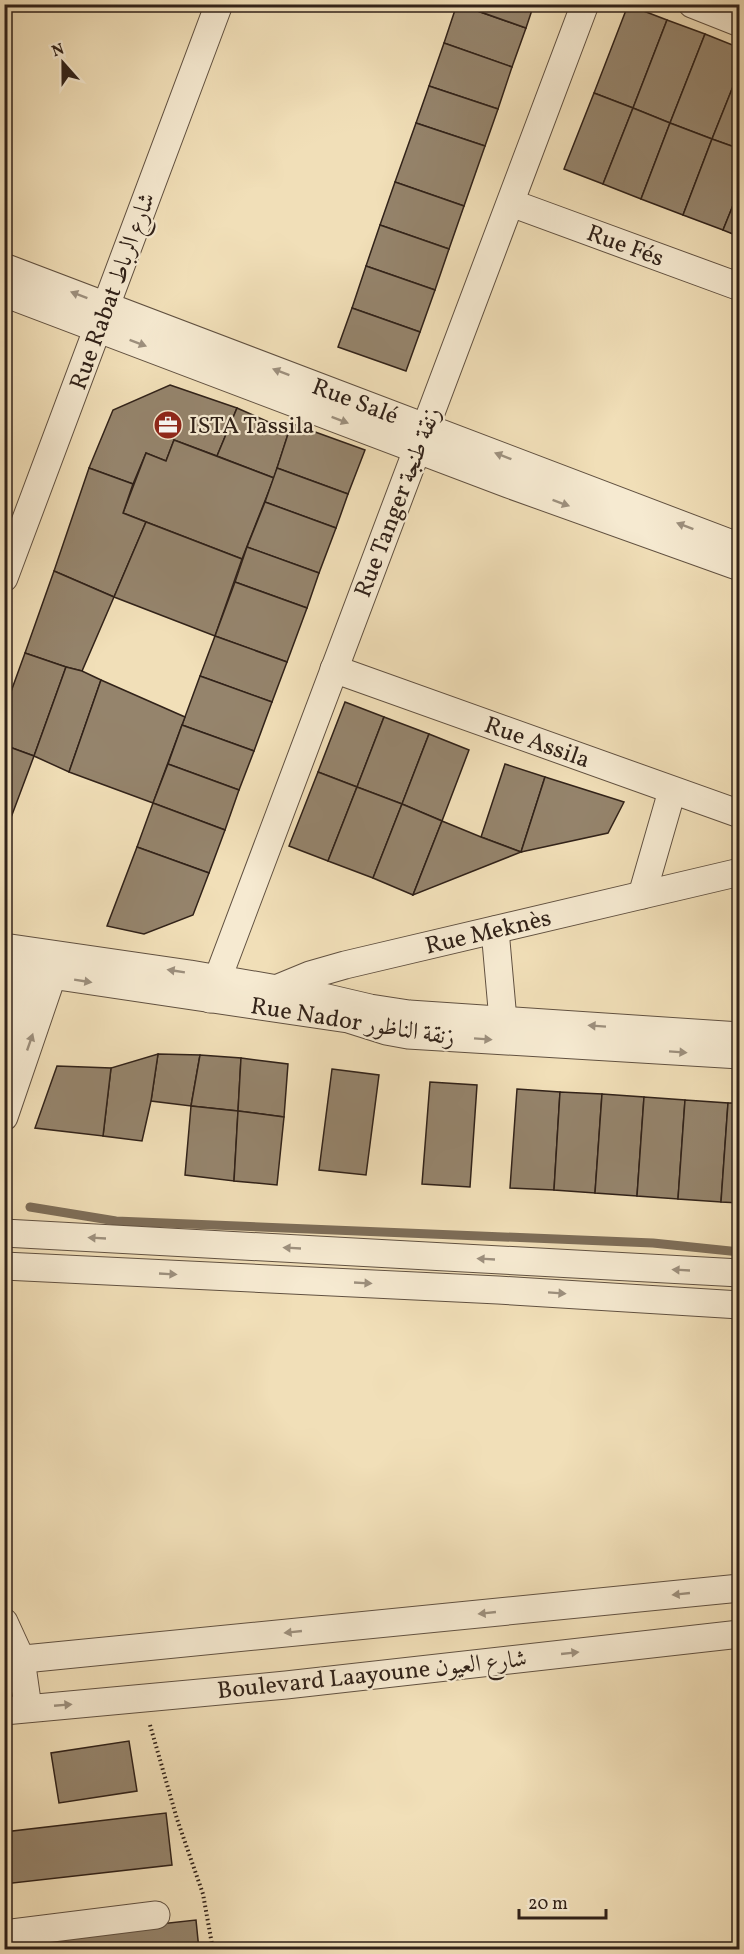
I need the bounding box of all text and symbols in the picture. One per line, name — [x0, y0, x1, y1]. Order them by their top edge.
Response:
north arrow — [33, 33, 93, 93]
text: N — [49, 38, 68, 63]
street label: Rue Rabat شارع الرباط — [62, 188, 166, 395]
street label: Rue Fés — [581, 217, 668, 277]
one-way arrow — [70, 290, 88, 300]
one-way arrow — [129, 339, 147, 348]
one-way arrow — [272, 366, 290, 376]
street label: Rue Salé — [307, 371, 403, 434]
street label: Rue Tanger زنقة طنجة — [347, 403, 451, 603]
office icon: ISTA Tassila — [152, 409, 184, 441]
place label: ISTA Tassila — [189, 410, 315, 444]
one-way arrow — [331, 415, 349, 425]
one-way arrow — [494, 451, 512, 460]
one-way arrow — [553, 499, 571, 509]
one-way arrow — [676, 521, 694, 530]
street label: Rue Assila — [479, 709, 594, 778]
street label: Rue Meknès — [422, 902, 555, 965]
one-way arrow — [166, 967, 185, 976]
one-way arrow — [74, 977, 93, 986]
street label: Rue Nador زنقة الناظور — [248, 990, 457, 1056]
one-way arrow — [588, 1022, 607, 1031]
one-way arrow — [26, 1033, 35, 1051]
one-way arrow — [473, 1035, 492, 1044]
one-way arrow — [668, 1047, 687, 1056]
one-way arrow — [87, 1233, 106, 1242]
one-way arrow — [282, 1244, 301, 1253]
one-way arrow — [477, 1255, 496, 1264]
one-way arrow — [672, 1265, 691, 1274]
one-way arrow — [158, 1270, 177, 1279]
one-way arrow — [353, 1279, 372, 1288]
one-way arrow — [548, 1289, 567, 1298]
one-way arrow — [672, 1589, 691, 1599]
one-way arrow — [478, 1608, 497, 1618]
one-way arrow — [284, 1627, 303, 1637]
street label: Boulevard Laayoune شارع العيون — [216, 1643, 529, 1710]
one-way arrow — [561, 1649, 580, 1658]
one-way arrow — [53, 1700, 72, 1710]
scale bar — [519, 1882, 606, 1920]
text: 20 m — [528, 1892, 568, 1917]

